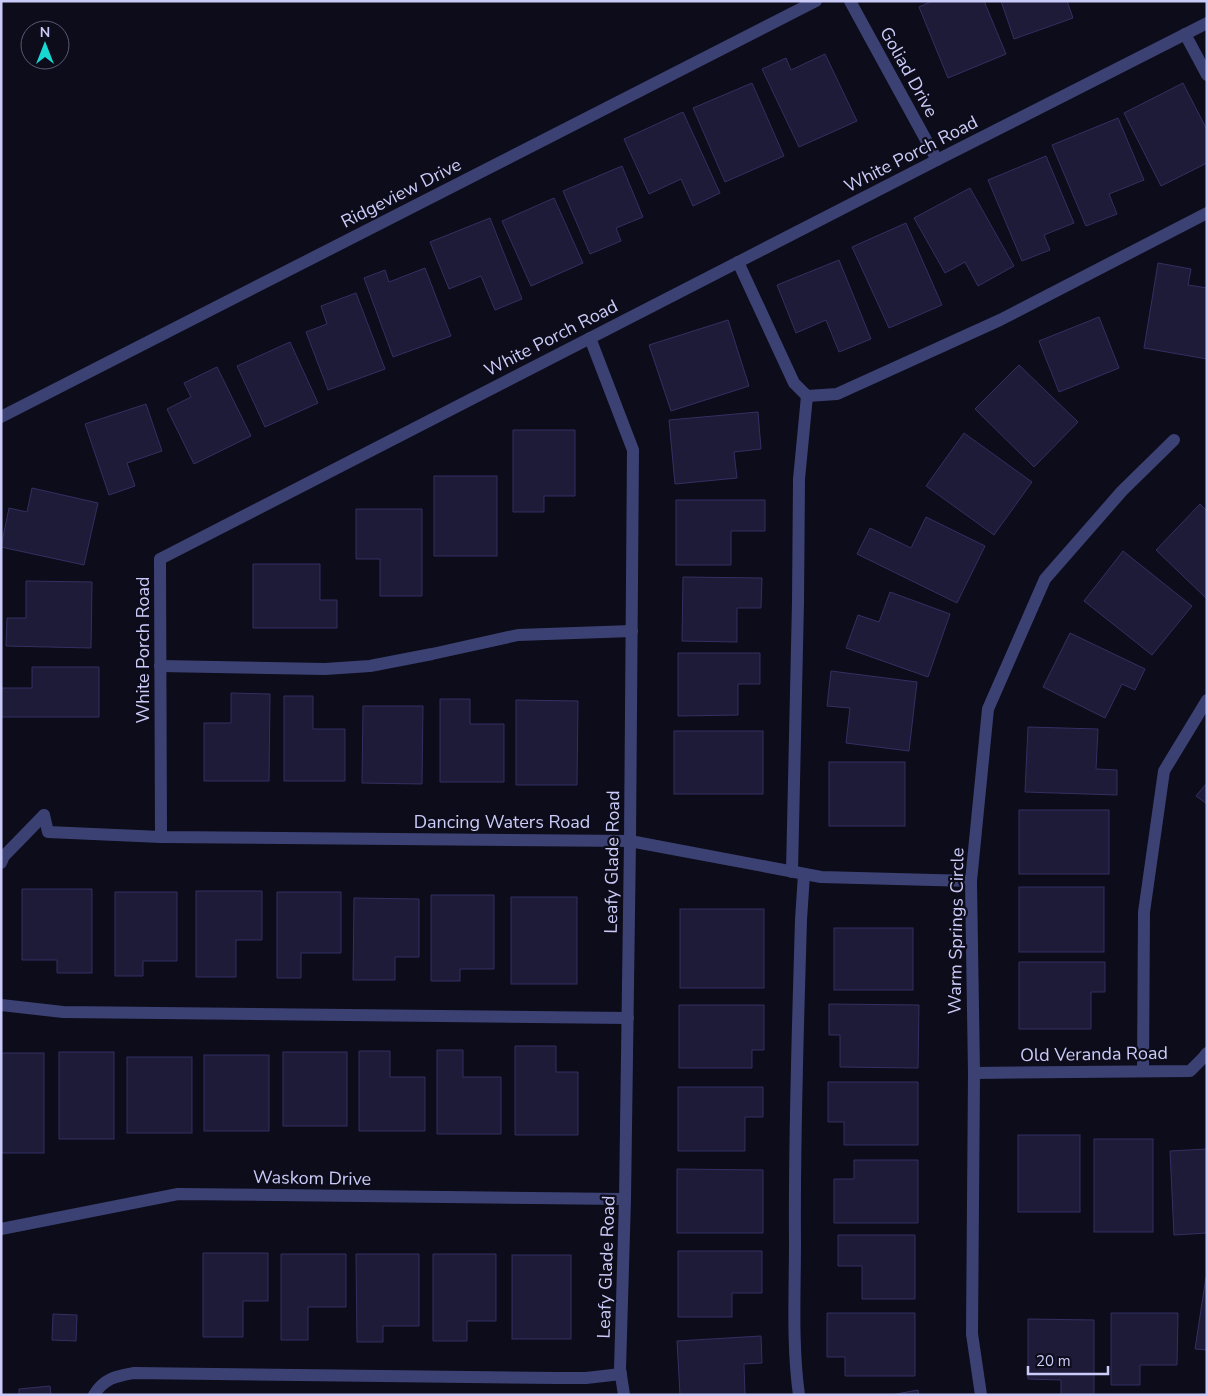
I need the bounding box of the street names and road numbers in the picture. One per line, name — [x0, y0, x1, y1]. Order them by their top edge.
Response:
street label: Goliad Drive — [874, 22, 944, 122]
street label: White Porch Road — [840, 110, 982, 198]
street label: Ridgeview Drive — [337, 152, 465, 234]
street label: White Porch Road — [480, 294, 622, 382]
street label: White Porch Road — [131, 576, 155, 724]
street label: Leafy Glade Road — [599, 790, 625, 934]
street label: Dancing Waters Road — [414, 810, 590, 834]
street label: Warm Springs Circle — [943, 847, 969, 1015]
street label: Old Veranda Road — [1020, 1041, 1168, 1067]
street label: Waskom Drive — [253, 1165, 371, 1191]
street label: Leafy Glade Road — [592, 1195, 620, 1339]

